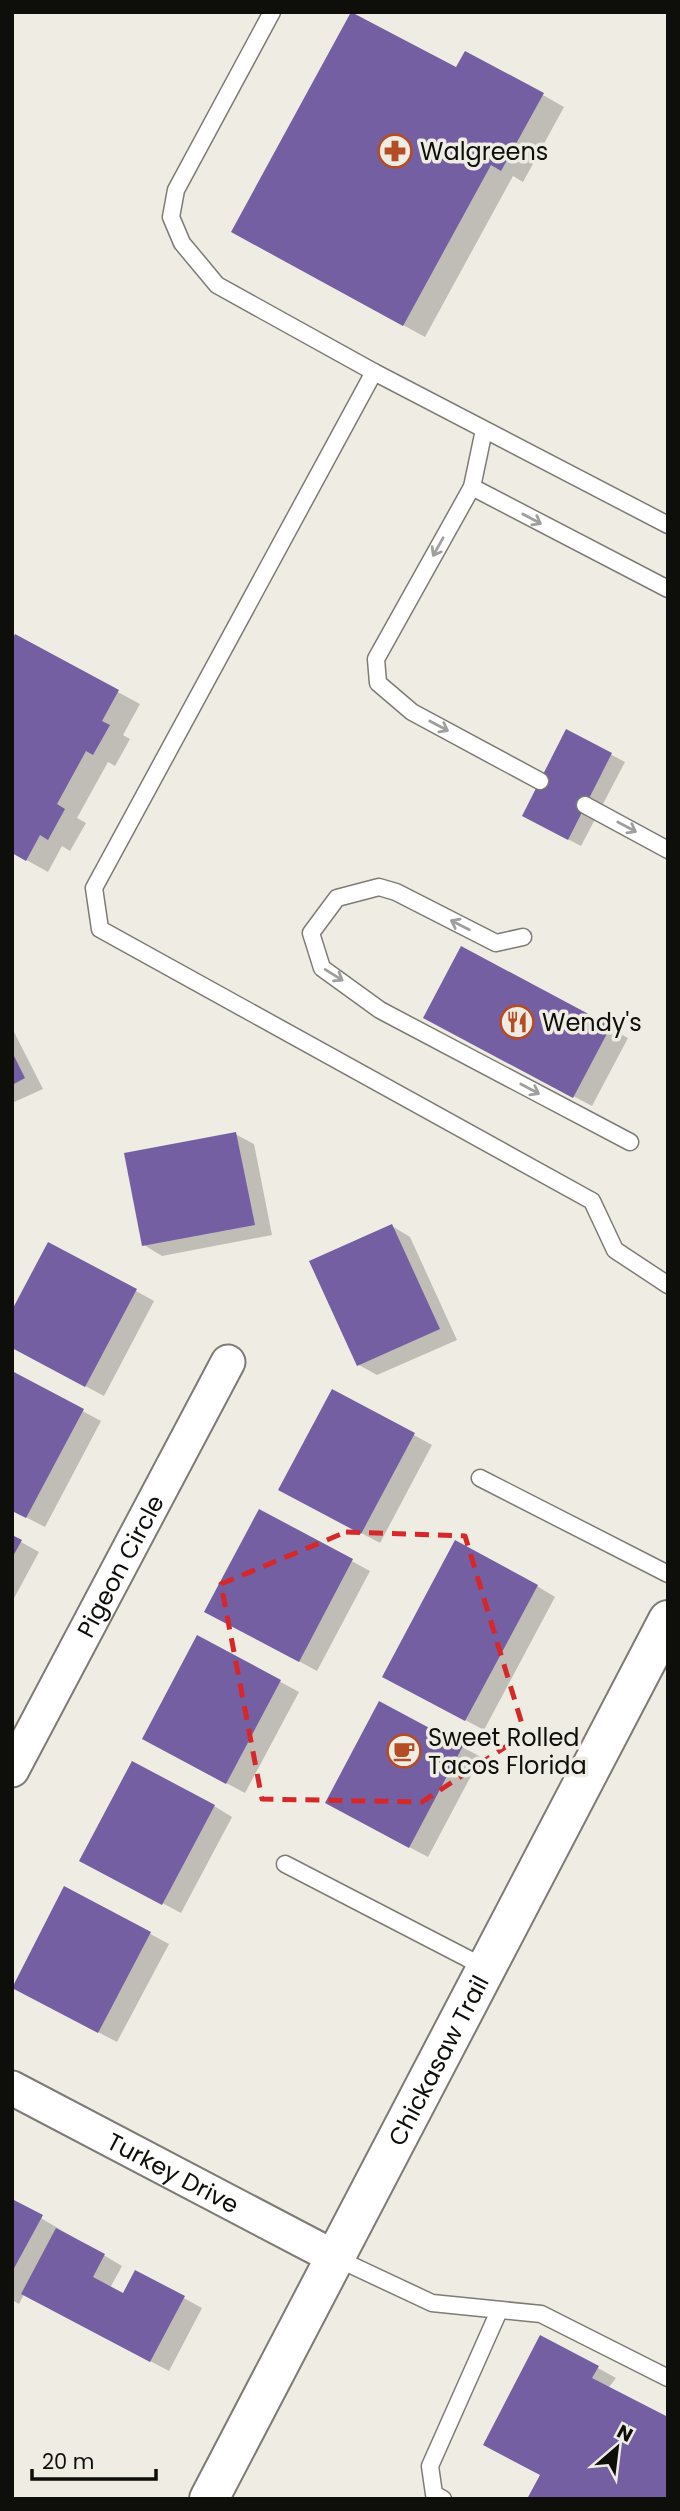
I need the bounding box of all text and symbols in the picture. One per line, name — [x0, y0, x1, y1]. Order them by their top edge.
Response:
pharmacy icon: Walgreens — [376, 132, 414, 170]
place label: Walgreens — [420, 135, 548, 168]
one-way arrow — [521, 512, 542, 526]
one-way arrow — [431, 536, 445, 556]
one-way arrow — [428, 720, 449, 733]
one-way arrow — [616, 820, 636, 834]
one-way arrow — [450, 917, 471, 931]
one-way arrow — [324, 968, 343, 983]
restaurant icon: Wendy's — [498, 1003, 536, 1041]
place label: Wendy's — [542, 1006, 642, 1039]
one-way arrow — [519, 1083, 540, 1097]
street label: Pigeon Circle — [69, 1489, 171, 1643]
place label: Sweet Rolled Tacos Florida — [428, 1721, 587, 1782]
cafe icon: Sweet Rolled Tacos Florida — [385, 1732, 423, 1770]
street label: Chickasaw Trail — [380, 1969, 496, 2151]
street label: Turkey Drive — [101, 2124, 245, 2221]
north arrow — [582, 2413, 652, 2483]
text: N — [612, 2418, 637, 2449]
scale bar — [32, 2438, 156, 2482]
text: 20 m — [42, 2447, 95, 2476]

